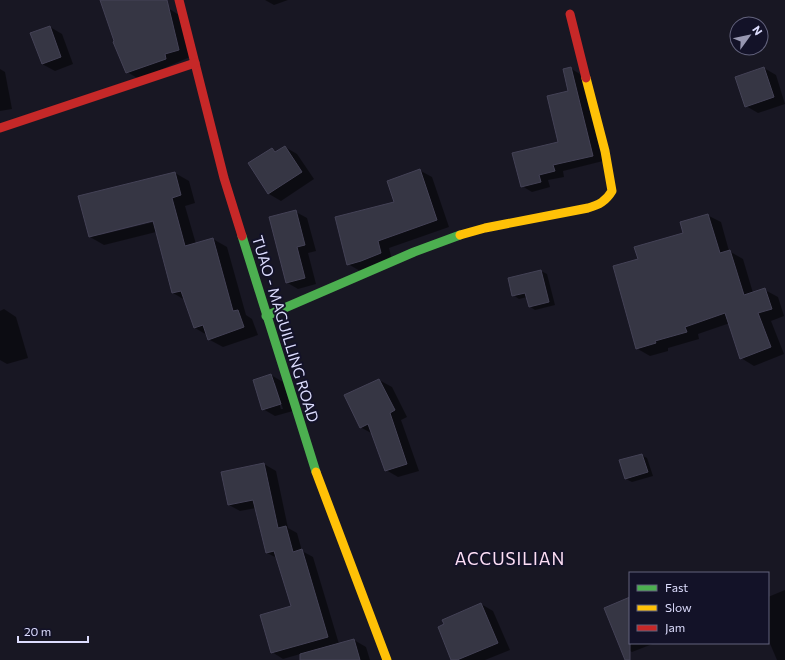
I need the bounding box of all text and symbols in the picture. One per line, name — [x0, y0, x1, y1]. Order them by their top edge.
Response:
north arrow — [729, 16, 769, 56]
text: N — [750, 23, 766, 37]
street label: TUAO - MAGUILLING ROAD — [249, 233, 323, 424]
district label: ACCUSILIAN — [455, 548, 565, 569]
legend — [629, 572, 769, 644]
text: Fast — [665, 580, 688, 594]
text: Slow — [665, 600, 692, 614]
scale bar — [18, 618, 88, 644]
text: Jam — [665, 620, 685, 635]
text: 20 m — [24, 624, 51, 638]

